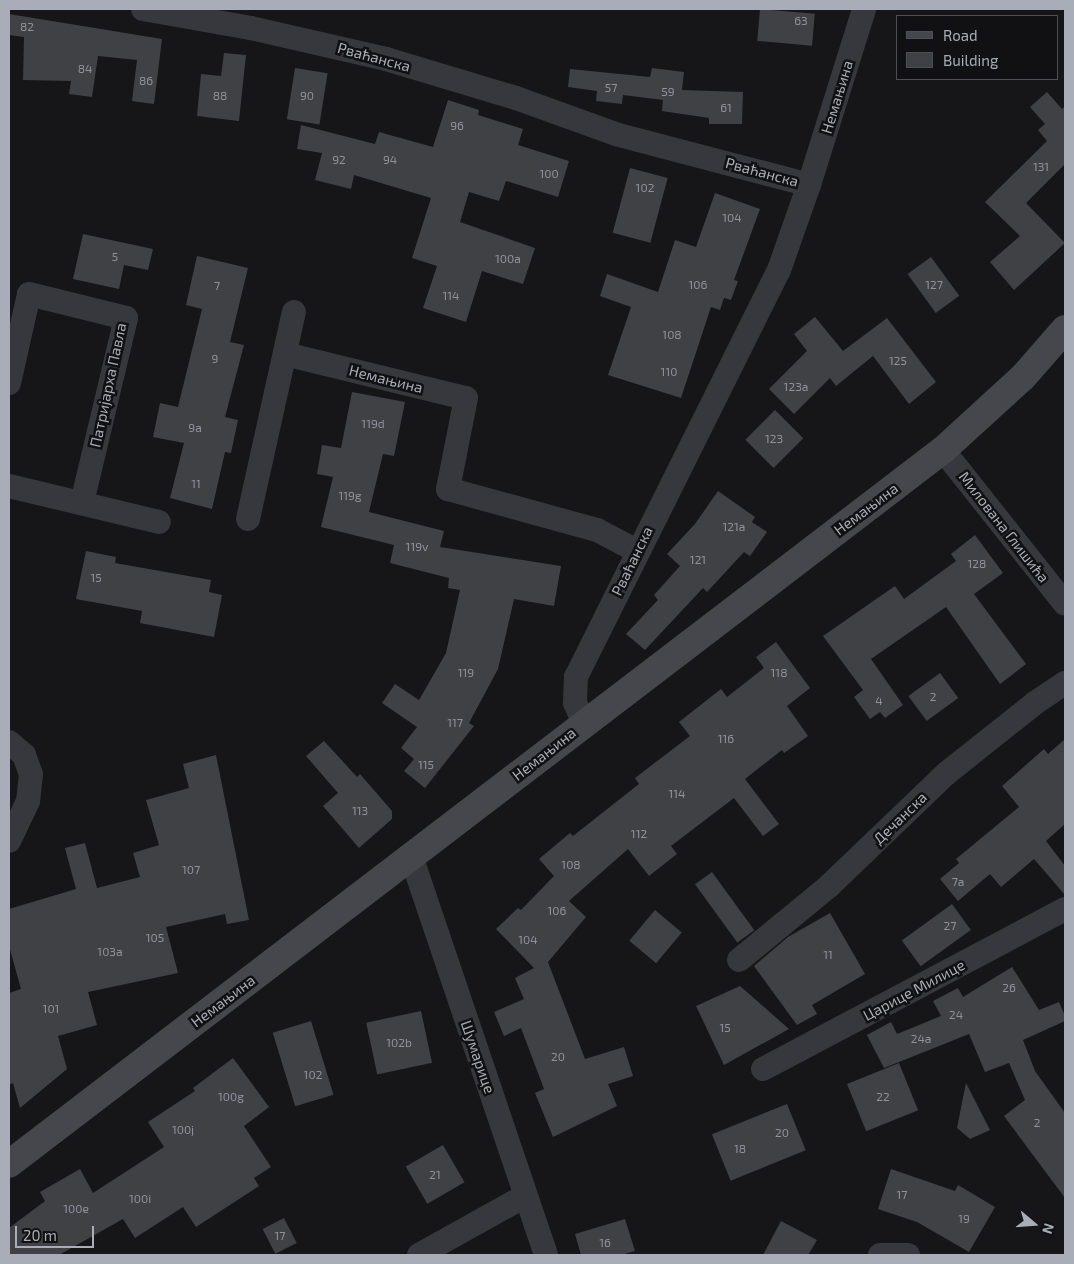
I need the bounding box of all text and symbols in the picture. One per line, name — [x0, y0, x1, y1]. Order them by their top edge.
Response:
house number: 63 — [794, 14, 808, 28]
legend — [896, 15, 1059, 80]
house number: 82 — [20, 20, 34, 34]
text: Road — [943, 26, 978, 44]
street label: Рваћанска — [336, 39, 412, 75]
text: Building — [943, 51, 998, 69]
street label: Немањина — [817, 58, 857, 136]
house number: 84 — [78, 62, 92, 76]
house number: 86 — [139, 74, 153, 88]
house number: 57 — [605, 81, 617, 95]
house number: 59 — [661, 85, 675, 99]
house number: 88 — [213, 89, 227, 103]
house number: 90 — [300, 89, 314, 103]
house number: 61 — [720, 101, 732, 115]
house number: 96 — [450, 119, 464, 133]
house number: 92 — [332, 153, 346, 167]
house number: 94 — [383, 153, 397, 167]
street label: Рваћанска — [724, 154, 800, 190]
house number: 131 — [1033, 160, 1049, 174]
house number: 100 — [539, 167, 559, 181]
house number: 102 — [636, 181, 654, 195]
house number: 104 — [722, 211, 742, 225]
house number: 5 — [112, 250, 118, 264]
house number: 100a — [495, 252, 521, 266]
house number: 106 — [689, 278, 707, 292]
house number: 127 — [925, 278, 943, 292]
house number: 7 — [214, 279, 220, 293]
house number: 114 — [443, 289, 459, 303]
street label: Патријарха Павла — [86, 321, 130, 449]
house number: 108 — [662, 328, 682, 342]
house number: 9 — [212, 352, 218, 366]
house number: 125 — [889, 354, 907, 368]
street label: Немањина — [347, 361, 425, 397]
house number: 110 — [661, 365, 677, 379]
house number: 123a — [784, 380, 808, 394]
house number: 119d — [361, 417, 385, 431]
house number: 9a — [188, 421, 202, 435]
house number: 123 — [765, 432, 783, 446]
street label: Милована Глишића — [955, 468, 1053, 586]
house number: 11 — [191, 477, 201, 491]
street label: Немањина — [830, 479, 902, 539]
house number: 119g — [338, 489, 362, 503]
house number: 121a — [723, 520, 745, 534]
street label: Рваћанска — [608, 523, 656, 599]
house number: 119v — [406, 540, 428, 554]
house number: 121 — [690, 553, 706, 567]
house number: 128 — [968, 557, 986, 571]
house number: 15 — [90, 571, 102, 585]
house number: 119 — [458, 666, 474, 680]
house number: 118 — [771, 666, 787, 680]
house number: 2 — [930, 690, 936, 704]
house number: 4 — [875, 694, 883, 708]
house number: 117 — [447, 716, 463, 730]
street label: Немањина — [509, 724, 579, 784]
house number: 116 — [718, 732, 734, 746]
house number: 115 — [418, 758, 434, 772]
house number: 114 — [669, 787, 685, 801]
street label: Дечанска — [870, 788, 930, 848]
house number: 113 — [352, 804, 368, 818]
house number: 112 — [631, 827, 647, 841]
house number: 108 — [561, 858, 581, 872]
house number: 107 — [182, 863, 200, 877]
house number: 7a — [952, 875, 964, 889]
house number: 106 — [548, 904, 566, 918]
house number: 27 — [944, 919, 956, 933]
house number: 105 — [146, 931, 164, 945]
house number: 104 — [518, 933, 538, 947]
house number: 103a — [97, 945, 123, 959]
house number: 11 — [823, 948, 833, 962]
street label: Царице Милице — [860, 956, 968, 1024]
street label: Немањина — [187, 971, 259, 1031]
house number: 26 — [1002, 981, 1016, 995]
house number: 101 — [43, 1002, 59, 1016]
house number: 24 — [949, 1008, 963, 1022]
street label: Шумарице — [457, 1018, 499, 1096]
house number: 15 — [719, 1021, 731, 1035]
house number: 24a — [911, 1032, 931, 1046]
house number: 102b — [386, 1036, 412, 1050]
house number: 20 — [551, 1050, 565, 1064]
house number: 102 — [304, 1068, 322, 1082]
house number: 100g — [218, 1090, 244, 1104]
house number: 22 — [876, 1090, 890, 1104]
house number: 2 — [1034, 1116, 1040, 1130]
house number: 100j — [172, 1123, 194, 1137]
house number: 20 — [775, 1126, 789, 1140]
house number: 18 — [734, 1142, 746, 1156]
house number: 21 — [429, 1168, 441, 1182]
house number: 17 — [897, 1188, 907, 1202]
house number: 100i — [129, 1192, 151, 1206]
north arrow — [1009, 1199, 1059, 1249]
house number: 100e — [63, 1202, 89, 1216]
house number: 19 — [958, 1212, 970, 1226]
scale bar — [18, 1216, 96, 1248]
text: N — [1039, 1221, 1058, 1236]
text: 20 m — [23, 1226, 57, 1244]
house number: 17 — [275, 1229, 285, 1243]
house number: 16 — [599, 1236, 611, 1250]

